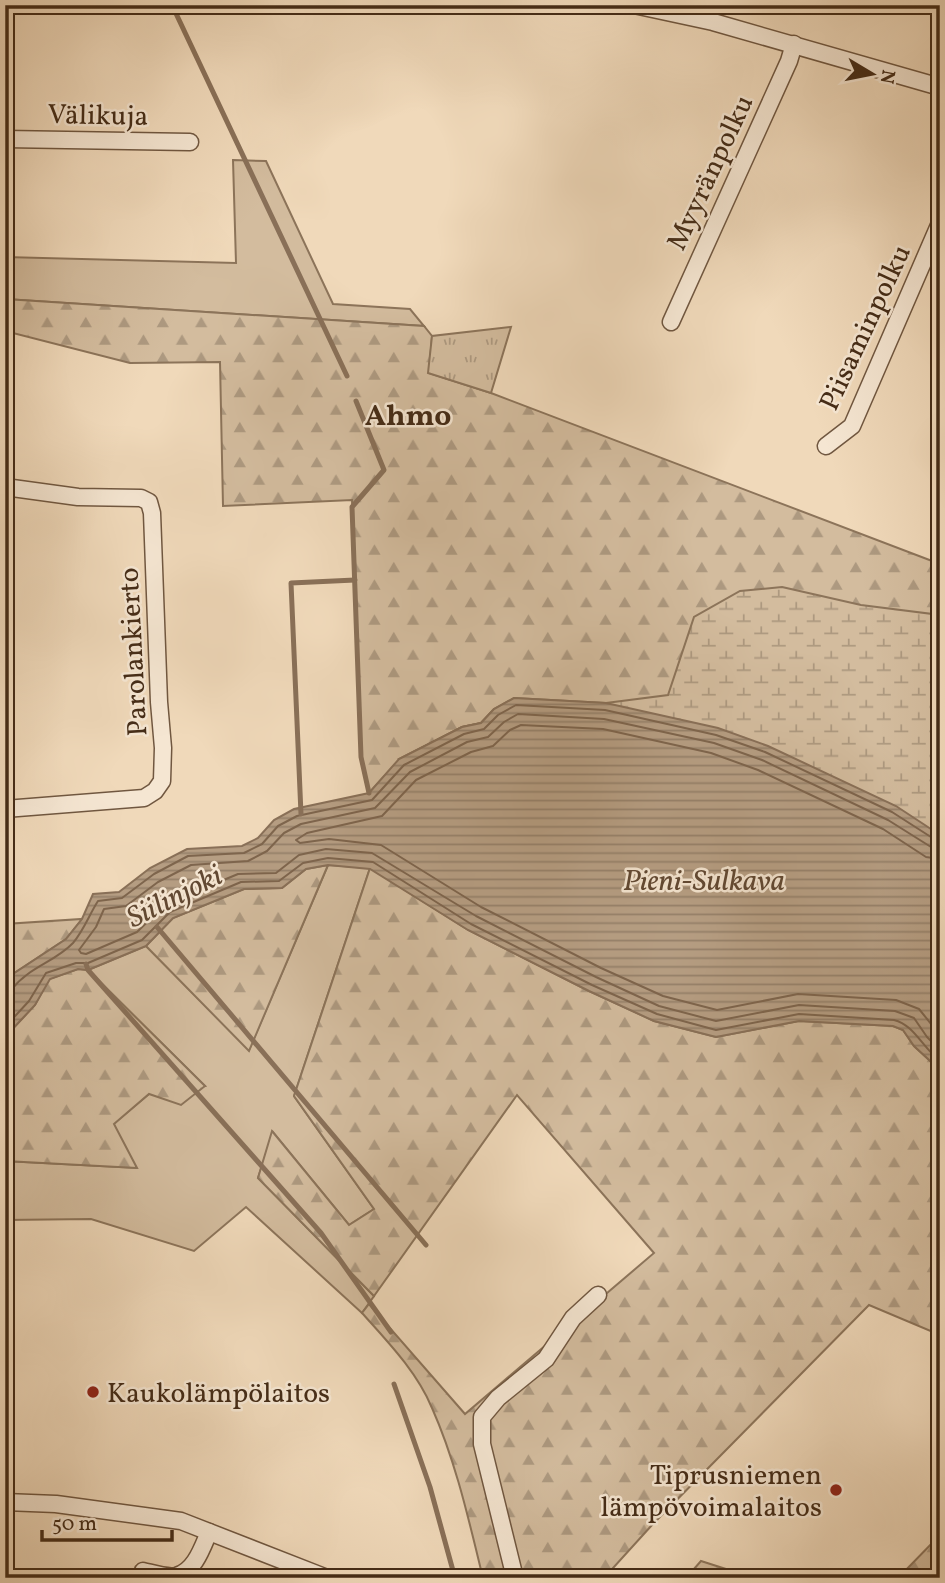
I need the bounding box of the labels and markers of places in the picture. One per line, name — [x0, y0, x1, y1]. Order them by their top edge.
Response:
place label: Kaukolämpölaitos — [107, 1375, 330, 1414]
marker: Kaukolämpölaitos — [85, 1384, 101, 1400]
place label: Tiprusniemen lämpövoimalaitos — [601, 1457, 822, 1528]
marker: Tiprusniemen lämpövoimalaitos — [828, 1482, 844, 1498]

